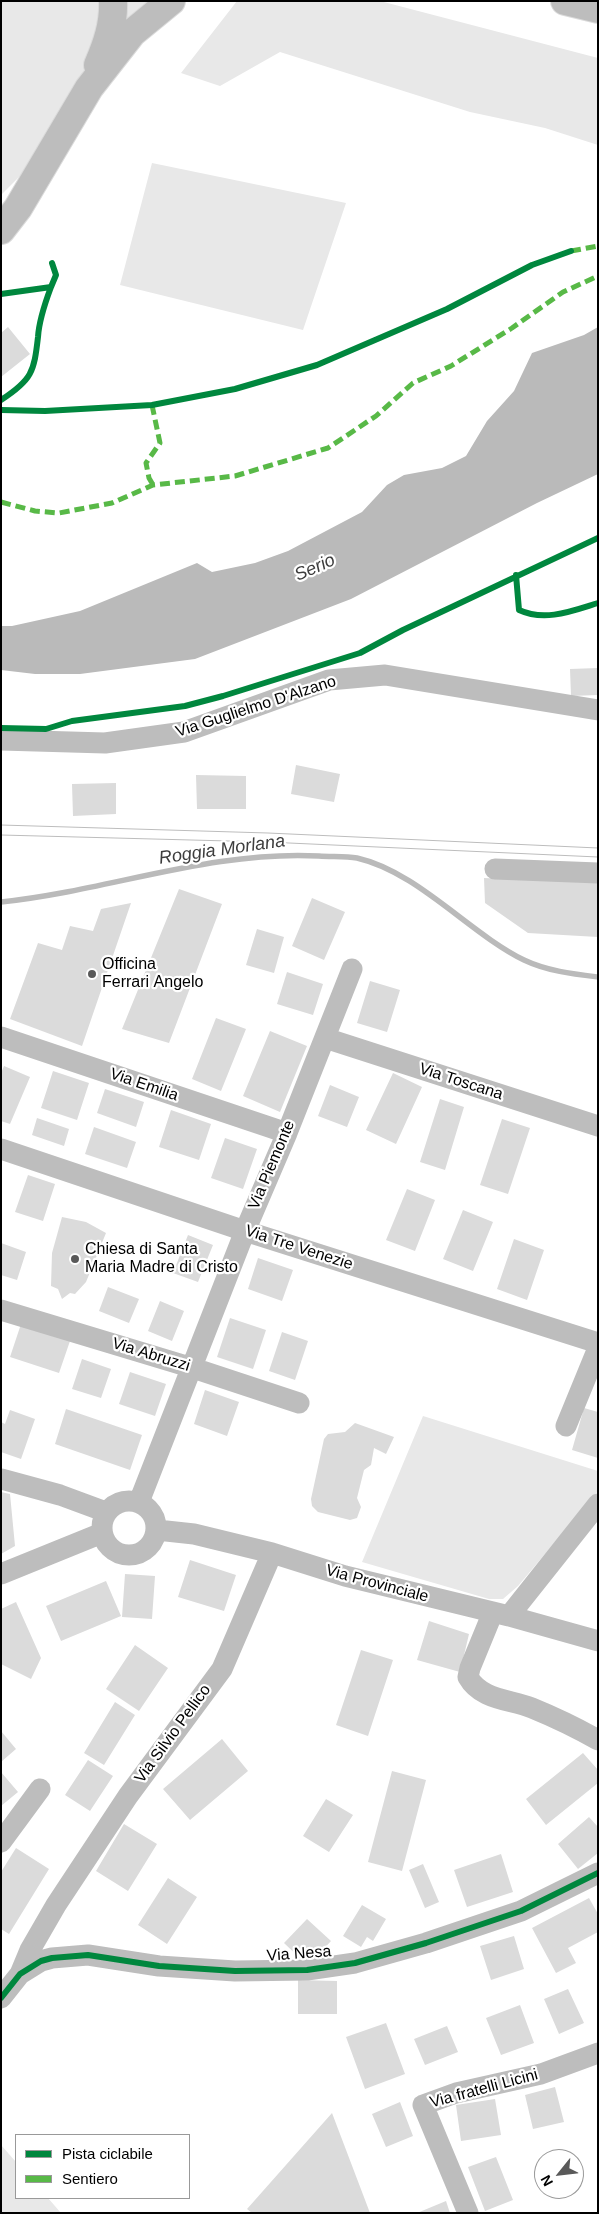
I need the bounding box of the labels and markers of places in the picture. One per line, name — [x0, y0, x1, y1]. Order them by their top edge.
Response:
place label: Officina Ferrari Angelo — [102, 955, 203, 993]
marker: Officina Ferrari Angelo — [86, 968, 98, 980]
place label: Chiesa di Santa Maria Madre di Cristo — [85, 1240, 238, 1278]
marker: Chiesa di Santa Maria Madre di Cristo — [69, 1253, 81, 1265]

